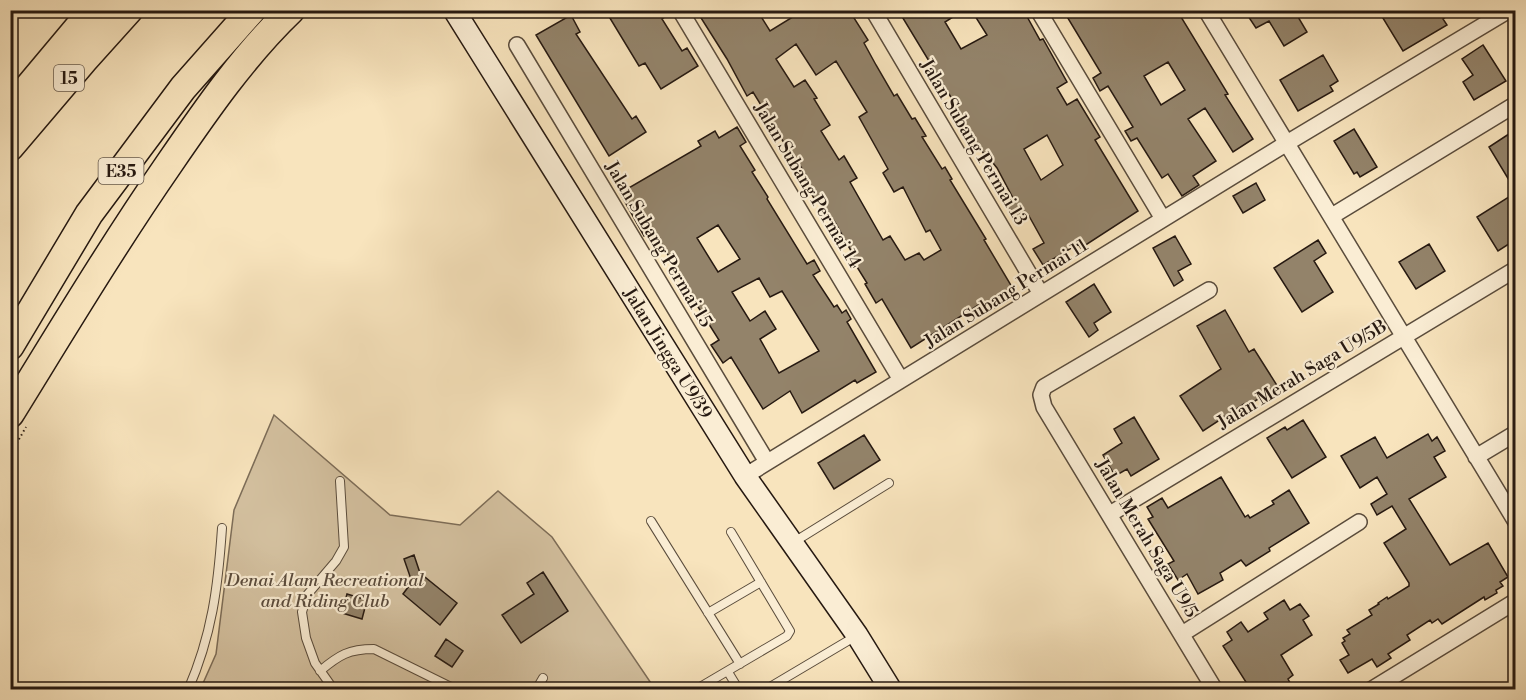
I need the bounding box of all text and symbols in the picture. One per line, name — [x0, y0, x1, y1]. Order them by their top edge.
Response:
street label: Jalan Subang Permai 13 — [914, 54, 1032, 230]
road number: 15 — [54, 65, 84, 91]
street label: Jalan Subang Permai 14 — [748, 97, 867, 273]
street label: Jalan Subang Permai 15 — [599, 156, 717, 332]
road number: E35 — [98, 158, 144, 184]
street label: Jalan Subang Permai 11 — [919, 234, 1092, 354]
street label: Jalan Jingga U9/39 — [617, 283, 717, 423]
street label: Jalan Merah Saga U9/5B — [1212, 315, 1391, 435]
street label: Jalan Merah Saga U9/5 — [1090, 454, 1203, 622]
park label: Denai Alam Recreational and Riding Club — [225, 569, 424, 613]

